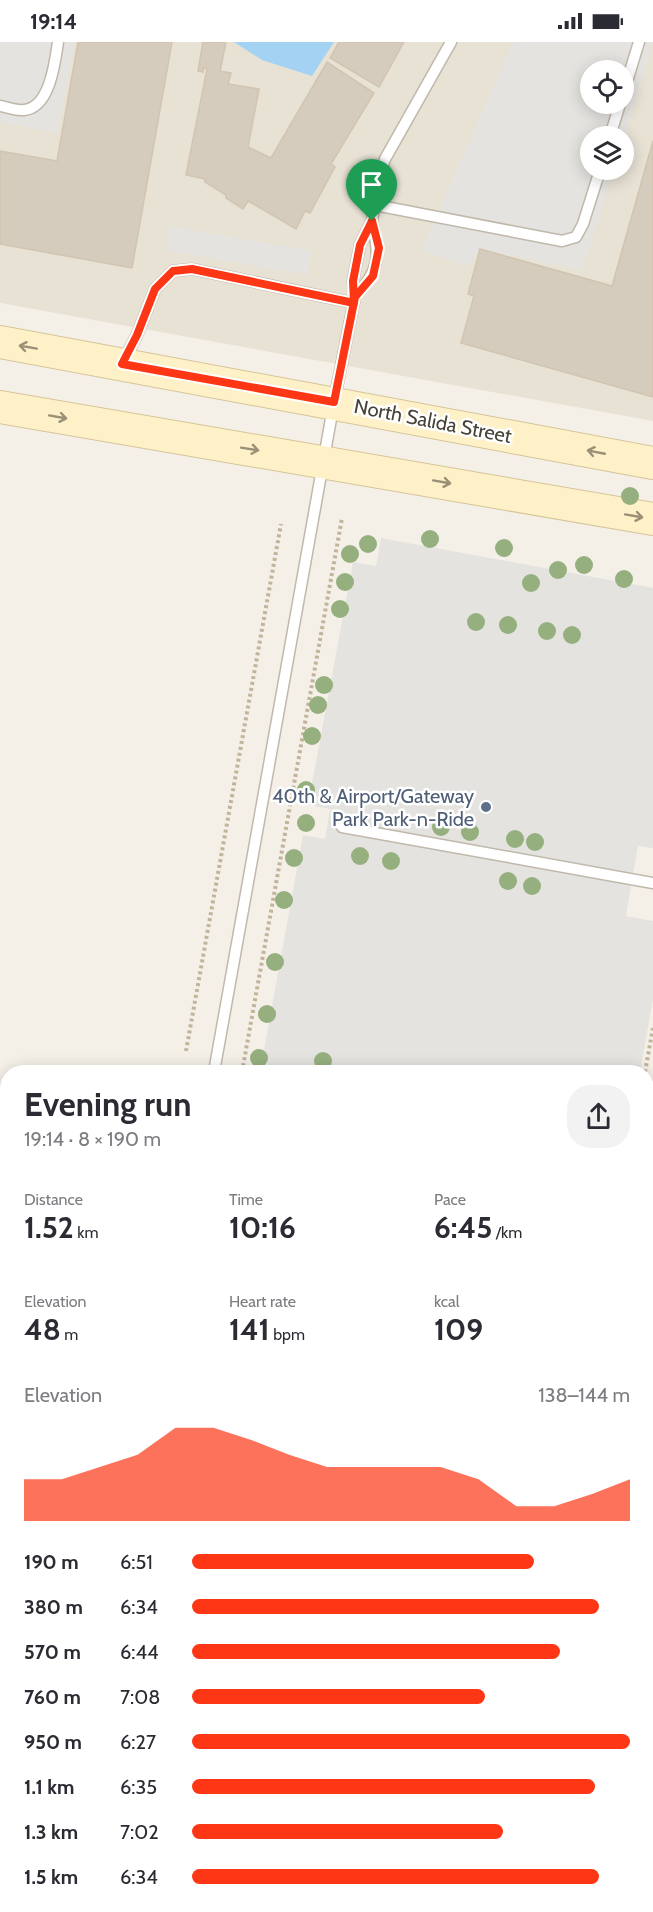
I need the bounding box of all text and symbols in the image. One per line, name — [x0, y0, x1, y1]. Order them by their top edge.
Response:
text: 19:14 — [30, 8, 77, 35]
map controls — [580, 60, 634, 180]
button: locate — [580, 60, 634, 114]
button: layers — [580, 126, 634, 180]
pin — [346, 159, 397, 221]
icon: arrive — [355, 168, 388, 201]
one-way arrow — [19, 341, 39, 352]
street label: North Salida Street — [352, 394, 514, 448]
one-way arrow — [47, 411, 67, 422]
one-way arrow — [240, 443, 259, 454]
one-way arrow — [587, 446, 606, 457]
one-way arrow — [432, 477, 452, 488]
one-way arrow — [624, 511, 644, 522]
place label: 40th & Airport/Gateway Park Park-n-Ride — [272, 784, 474, 831]
marker: 40th & Airport/Gateway Park Park-n-Ride — [479, 800, 493, 814]
text: Evening run — [24, 1084, 191, 1124]
button: share — [567, 1085, 630, 1148]
text: 19:14 · 8 × 190 m — [24, 1127, 161, 1151]
text: Distance — [24, 1190, 83, 1209]
text: Time — [229, 1190, 263, 1209]
text: Pace — [434, 1190, 466, 1209]
text: 1.52 — [24, 1209, 74, 1246]
text: 10:16 — [229, 1209, 296, 1246]
text: 6:45 — [434, 1209, 492, 1246]
text: km — [74, 1223, 99, 1242]
text: /km — [492, 1223, 522, 1242]
text: Elevation — [24, 1292, 87, 1311]
text: Heart rate — [229, 1292, 296, 1311]
text: kcal — [434, 1292, 460, 1311]
text: 48 — [24, 1311, 61, 1348]
text: 141 — [229, 1311, 270, 1348]
text: 109 — [434, 1311, 483, 1348]
text: m — [61, 1325, 78, 1344]
text: bpm — [270, 1325, 305, 1344]
text: Elevation — [24, 1383, 102, 1407]
text: 138–144 m — [538, 1383, 630, 1407]
text: 190 m — [24, 1550, 79, 1574]
text: 6:51 — [120, 1550, 153, 1574]
text: 380 m — [24, 1595, 83, 1619]
text: 6:34 — [120, 1595, 158, 1619]
text: 570 m — [24, 1640, 81, 1664]
text: 6:44 — [120, 1640, 159, 1664]
text: 760 m — [24, 1685, 81, 1709]
text: 7:08 — [120, 1685, 160, 1709]
text: 950 m — [24, 1730, 82, 1754]
text: 6:27 — [120, 1730, 156, 1754]
text: 1.1 km — [24, 1775, 74, 1799]
text: 6:35 — [120, 1775, 157, 1799]
text: 1.3 km — [24, 1820, 78, 1844]
text: 7:02 — [120, 1820, 159, 1844]
text: 1.5 km — [24, 1865, 78, 1889]
text: 6:34 — [120, 1865, 158, 1889]

